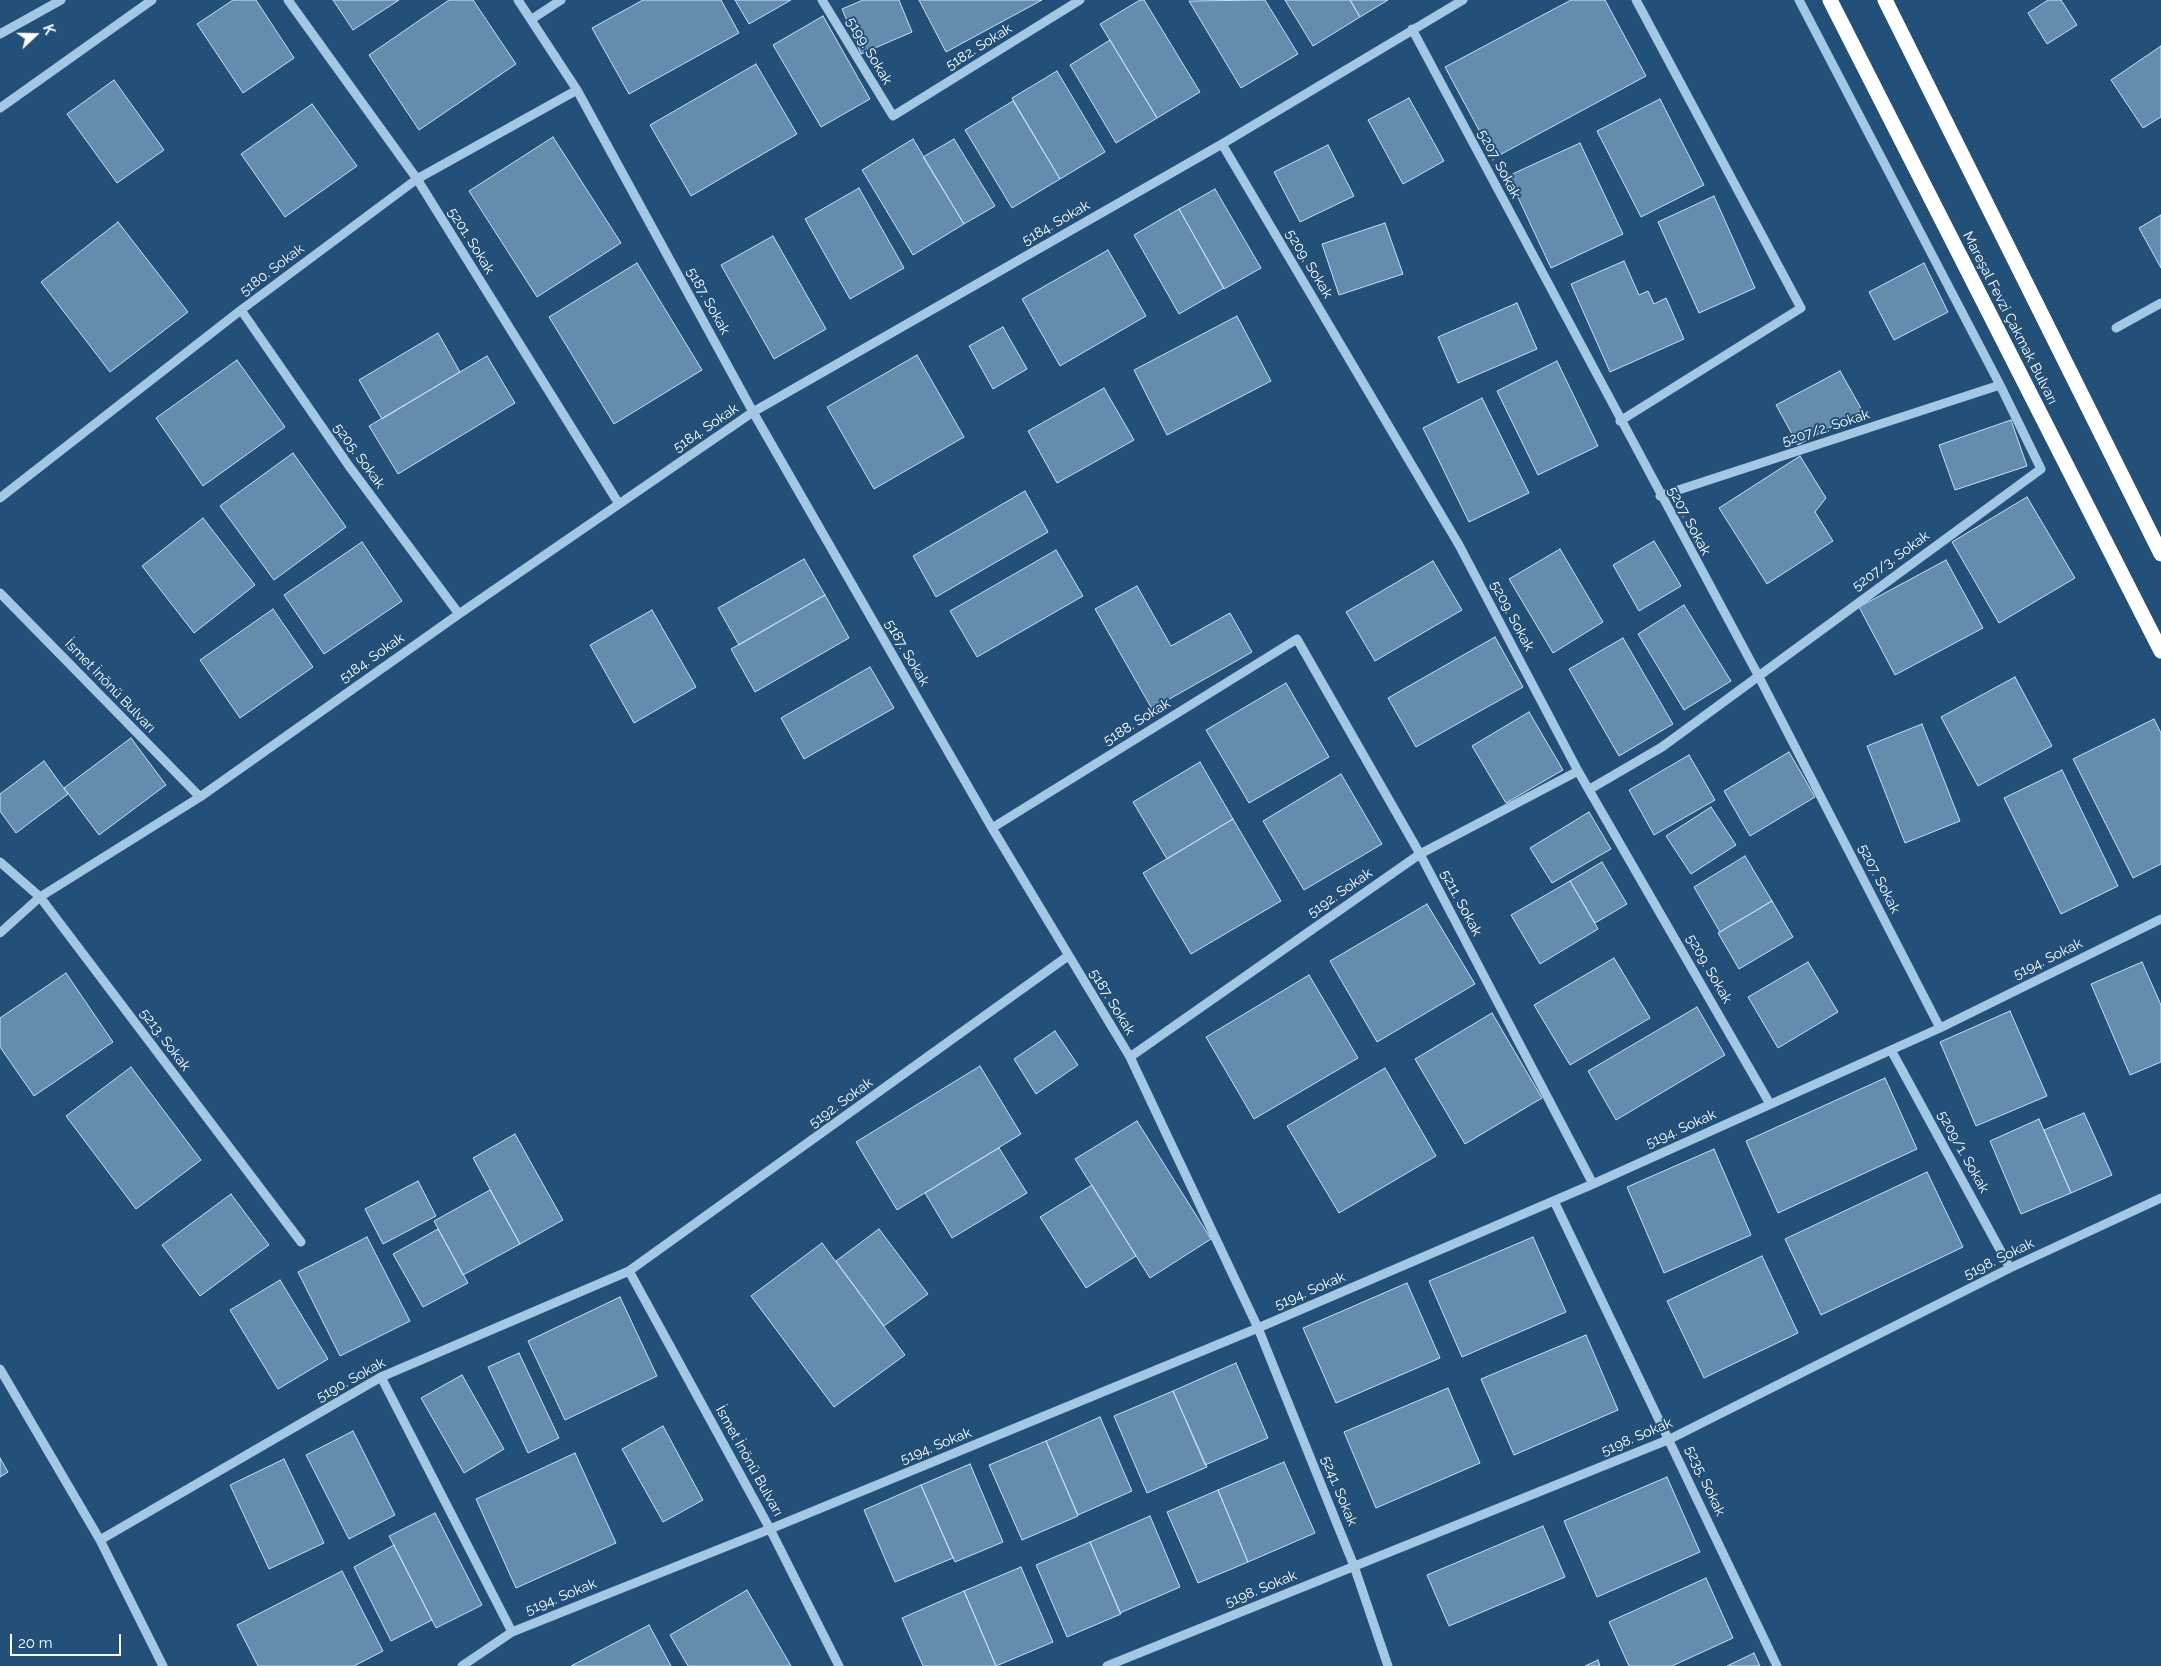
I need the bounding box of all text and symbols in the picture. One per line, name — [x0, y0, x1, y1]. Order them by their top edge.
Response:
north arrow — [10, 10, 60, 60]
street label: 5199. Sokak — [842, 14, 896, 88]
street label: 5182. Sokak — [943, 20, 1015, 74]
text: K — [40, 22, 58, 37]
street label: 5207. Sokak — [1474, 127, 1524, 201]
street label: 5184. Sokak — [1019, 197, 1093, 249]
street label: 5201. Sokak — [444, 205, 498, 277]
street label: 5209. Sokak — [1282, 227, 1336, 301]
street label: Mareşal Fevzi Çakmak Bulvarı — [1959, 229, 2061, 407]
street label: 5180. Sokak — [237, 240, 307, 300]
street label: 5187. Sokak — [683, 265, 733, 337]
street label: 5184. Sokak — [670, 400, 742, 456]
street label: 5207/2. Sokak — [1780, 406, 1872, 450]
street label: 5205. Sokak — [330, 420, 388, 492]
street label: 5207. Sokak — [1664, 484, 1714, 558]
street label: 5207/3. Sokak — [1849, 527, 1933, 595]
street label: 5209. Sokak — [1486, 578, 1538, 654]
street label: 5187. Sokak — [881, 617, 933, 689]
street label: 5184. Sokak — [336, 630, 408, 686]
street label: İsmet İnönü Bulvarı — [61, 636, 159, 736]
street label: 5188. Sokak — [1100, 695, 1174, 749]
street label: 5207. Sokak — [1854, 842, 1904, 916]
street label: 5192. Sokak — [1305, 865, 1375, 921]
street label: 5211. Sokak — [1437, 867, 1485, 939]
street label: 5209. Sokak — [1682, 931, 1736, 1007]
street label: 5194. Sokak — [2011, 935, 2085, 983]
street label: 5187. Sokak — [1086, 966, 1138, 1038]
street label: 5213. Sokak — [136, 1005, 194, 1075]
street label: 5192. Sokak — [806, 1074, 876, 1132]
street label: 5194. Sokak — [1643, 1106, 1719, 1152]
street label: 5209/1. Sokak — [1934, 1108, 1992, 1196]
street label: 5198. Sokak — [1961, 1235, 2037, 1283]
street label: 5194. Sokak — [1272, 1269, 1348, 1313]
street label: 5190. Sokak — [314, 1354, 388, 1406]
street label: İsmet İnönü Bulvarı — [712, 1403, 786, 1519]
street label: 5198. Sokak — [1599, 1414, 1675, 1460]
street label: 5194. Sokak — [898, 1424, 974, 1468]
street label: 5235. Sokak — [1681, 1443, 1729, 1519]
street label: 5241. Sokak — [1317, 1454, 1361, 1528]
street label: 5198. Sokak — [1223, 1567, 1299, 1611]
street label: 5194. Sokak — [523, 1575, 599, 1619]
scale bar — [12, 1624, 124, 1656]
text: 20 m — [18, 1634, 53, 1652]

